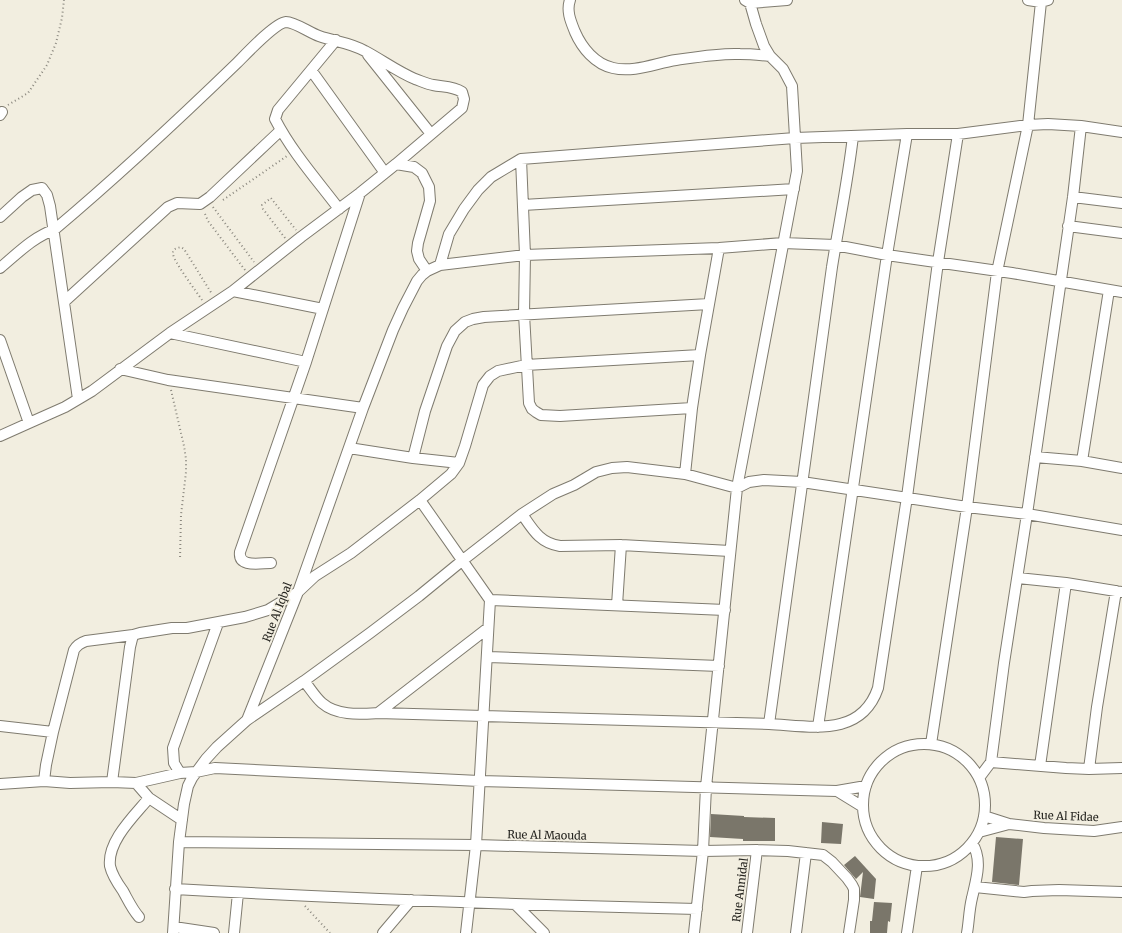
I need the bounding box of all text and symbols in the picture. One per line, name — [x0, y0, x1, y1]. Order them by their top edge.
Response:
street label: Rue Al Iqbal — [259, 580, 295, 644]
street label: Rue Al Fidae — [1033, 808, 1099, 824]
street label: Rue Al Maouda — [507, 827, 587, 843]
street label: Rue Annidal — [729, 856, 751, 923]

